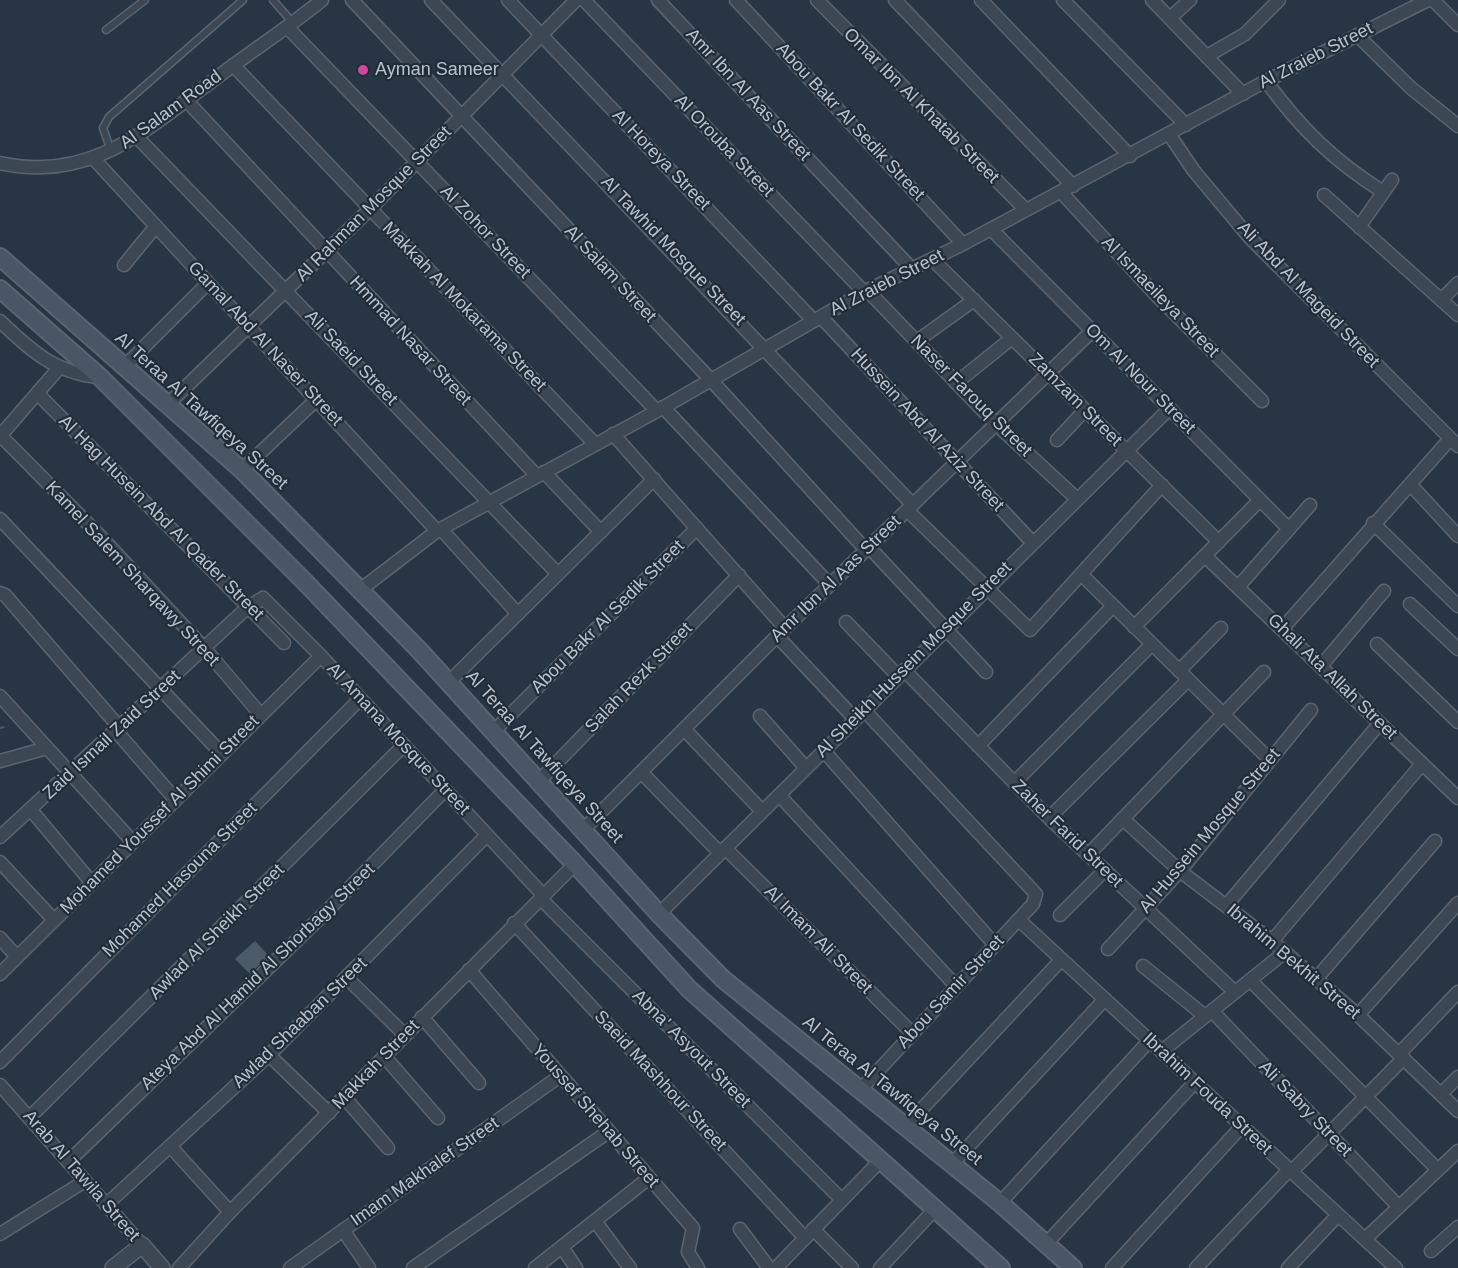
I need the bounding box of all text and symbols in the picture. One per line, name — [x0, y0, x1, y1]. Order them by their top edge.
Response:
street label: Al Zraieb Street — [1255, 18, 1377, 94]
street label: Amr Ibn Al Aas Street — [681, 24, 815, 166]
street label: Omar Ibn Al Khatab Street — [839, 24, 1003, 188]
street label: Abou Bakr Al Sedik Street — [771, 39, 929, 205]
place label: Ayman Sameer — [375, 59, 499, 81]
marker: Ayman Sameer — [356, 63, 370, 77]
street label: Al Salam Road — [116, 66, 226, 154]
street label: Al Orouba Street — [670, 90, 778, 202]
street label: Al Horeya Street — [607, 105, 715, 215]
street label: Al Rahman Mosque Street — [292, 122, 456, 286]
street label: Al Tawhid Mosque Street — [596, 172, 750, 330]
street label: Al Zohor Street — [435, 181, 535, 283]
street label: Ali Abd Al Mageid Street — [1232, 217, 1384, 373]
street label: Makkah Al Mokarama Street — [377, 218, 551, 396]
street label: Al Salam Street — [559, 221, 661, 327]
street label: Al Ismaeileya Street — [1097, 232, 1223, 362]
street label: Al Zraieb Street — [826, 245, 948, 321]
street label: Gamal Abd Al Naser Street — [183, 257, 347, 431]
street label: Hmmad Nasar Street — [344, 272, 476, 410]
street label: Ali Saeid Street — [300, 306, 402, 410]
street label: Om Al Nour Street — [1080, 319, 1200, 439]
street label: Al Teraa Al Tawfiqeya Street — [110, 328, 292, 494]
street label: Naser Farouq Street — [906, 331, 1036, 461]
street label: Hussein Abd Al Aziz Street — [846, 344, 1008, 516]
street label: Zamzam Street — [1024, 349, 1126, 451]
street label: Al Hag Husein Abd Al Qader Street — [54, 411, 268, 625]
street label: Kamel Salem Sharqawy Street — [41, 477, 223, 671]
street label: Amr Ibn Al Aas Street — [766, 511, 906, 647]
street label: Abou Bakr Al Sedik Street — [527, 536, 689, 698]
street label: Al Sheikh Hussein Mosque Street — [812, 558, 1016, 762]
street label: Ghali Ata Allah Street — [1263, 609, 1401, 745]
street label: Salah Rezk Street — [581, 618, 697, 738]
street label: Al Amana Mosque Street — [322, 658, 474, 820]
street label: Zaid Ismail Zaid Street — [39, 666, 185, 804]
street label: Al Teraa Al Tawfiqeya Street — [461, 666, 627, 848]
street label: Mohamed Youssef Al Shimi Street — [56, 711, 264, 919]
street label: Al Hussein Mosque Street — [1135, 744, 1285, 918]
street label: Zaher Farid Street — [1007, 776, 1127, 892]
street label: Mohamed Hasouna Street — [98, 798, 262, 962]
street label: Ateya Abd Al Hamid Al Shorbagy Street — [136, 859, 380, 1095]
street label: Awlad Al Sheikh Street — [145, 860, 289, 1004]
street label: Al Imam Ali Street — [759, 881, 877, 999]
street label: Ibrahim Bekhit Street — [1222, 900, 1364, 1024]
street label: Abou Samir Street — [893, 931, 1009, 1053]
street label: Awlad Shaaban Street — [228, 953, 372, 1093]
street label: Abna' Asyout Street — [627, 985, 755, 1113]
street label: Saeid Mashhour Street — [589, 1006, 731, 1156]
street label: Al Teraa Al Tawfiqeya Street — [798, 1012, 986, 1170]
street label: Makkah Street — [328, 1016, 424, 1114]
street label: Ibrahim Fouda Street — [1138, 1028, 1276, 1160]
street label: Youssef Shehab Street — [527, 1040, 663, 1192]
street label: Ali Sabry Street — [1254, 1057, 1356, 1161]
street label: Arab Al Tawila Street — [18, 1106, 144, 1246]
street label: Imam Makhalef Street — [347, 1113, 503, 1231]

